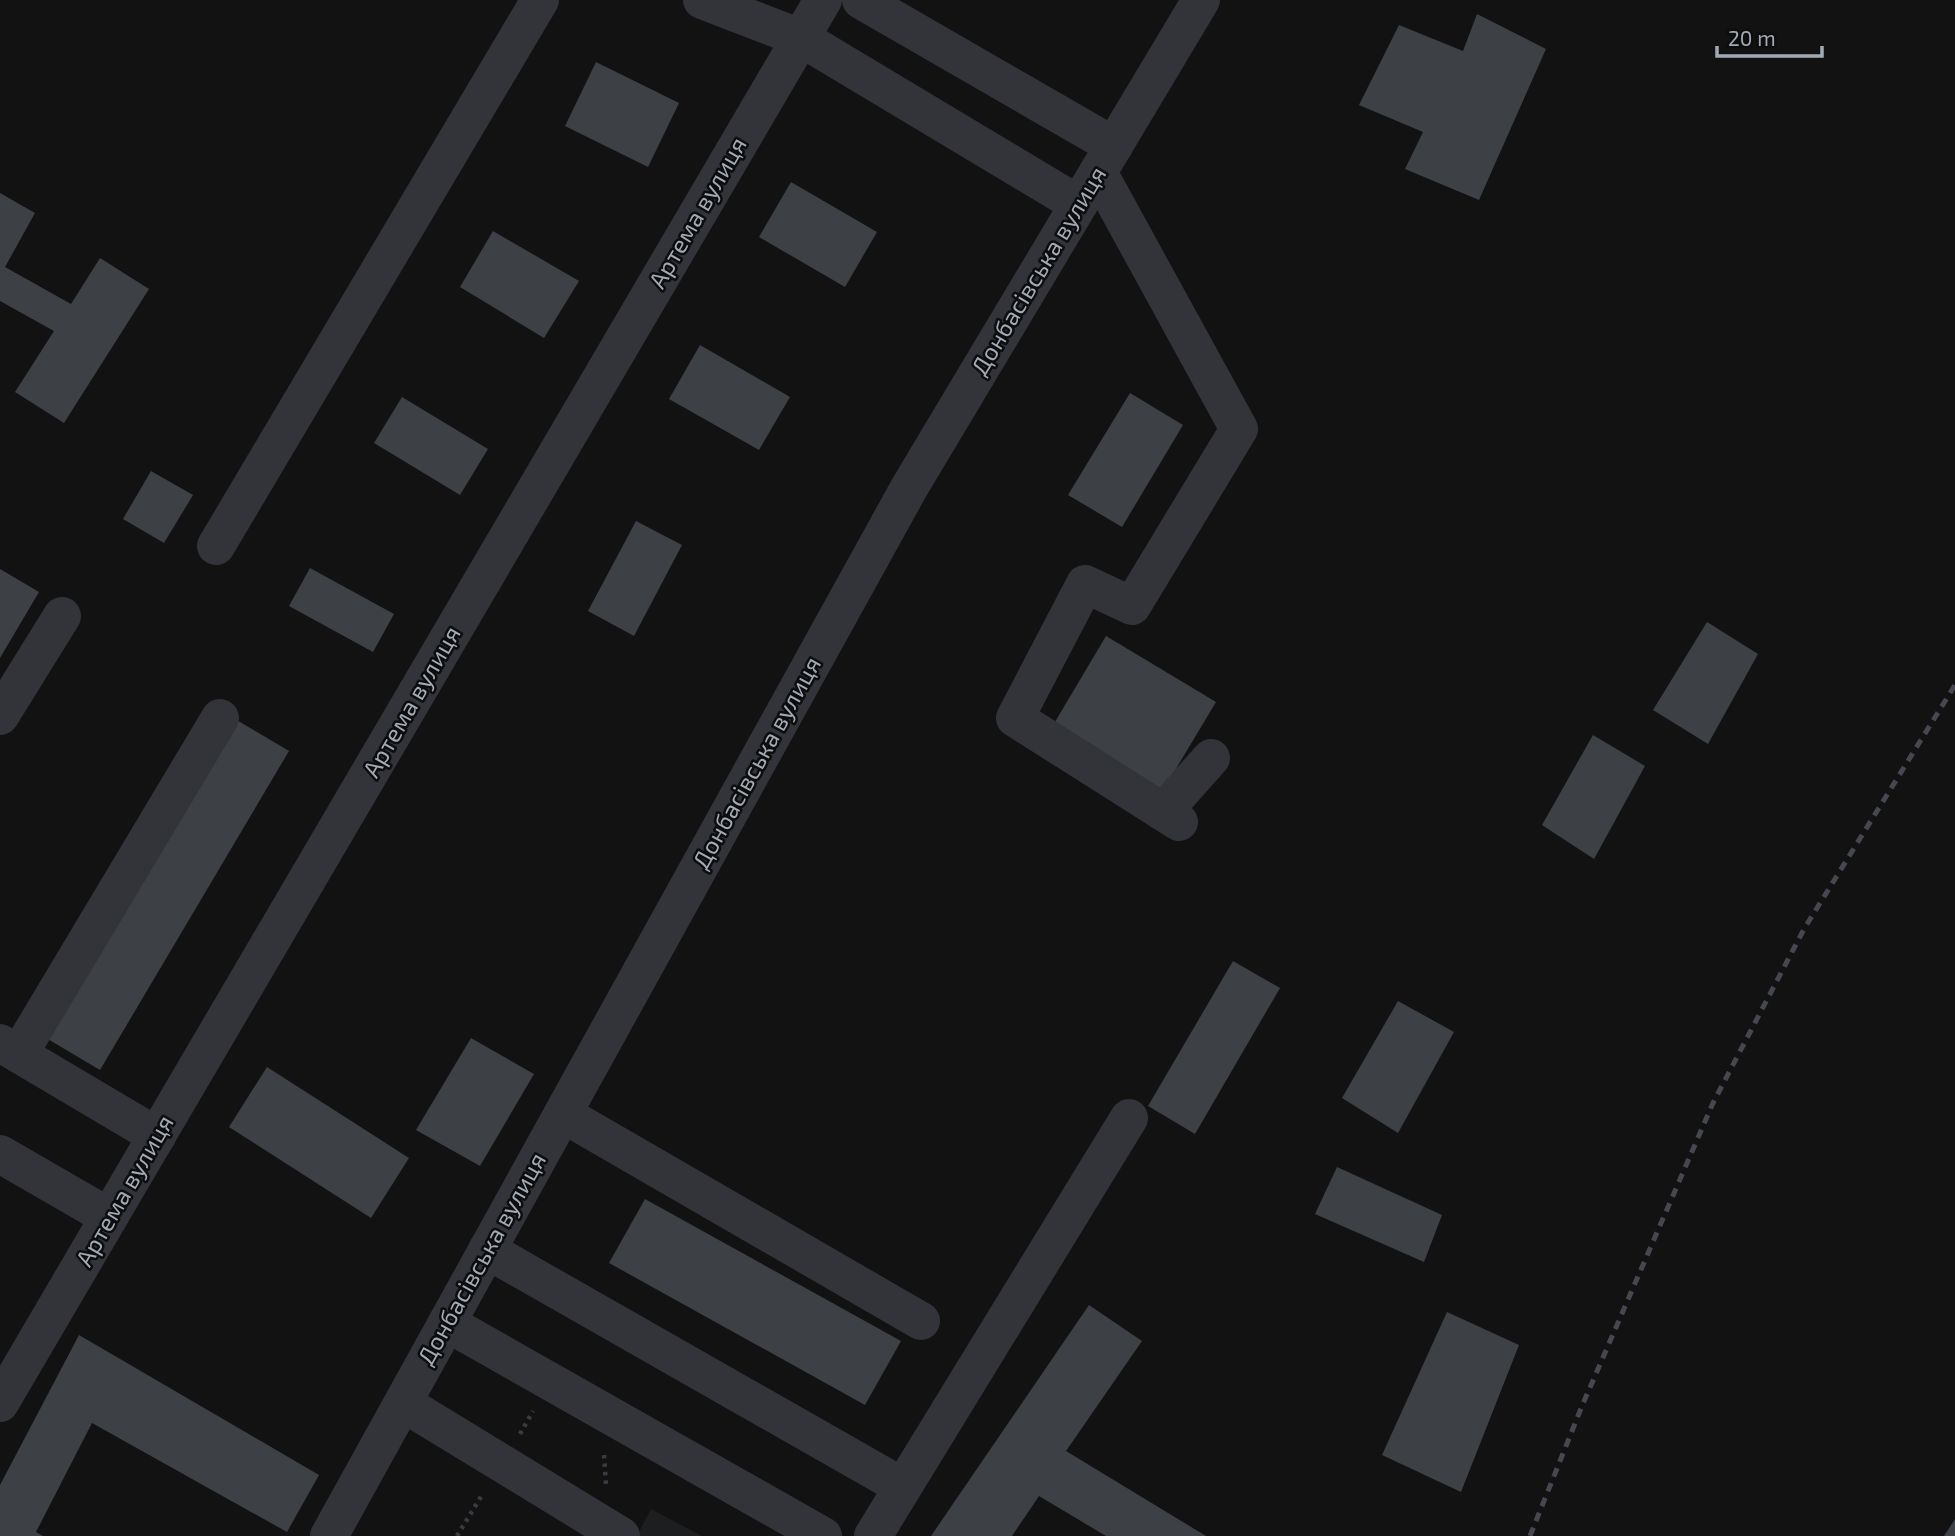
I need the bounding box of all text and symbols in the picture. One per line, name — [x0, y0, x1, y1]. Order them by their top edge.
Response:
scale bar — [1717, 14, 1822, 58]
text: 20 m — [1728, 25, 1776, 50]
street label: Артема вулиця — [642, 131, 753, 294]
street label: Донбасівська вулиця — [964, 161, 1112, 380]
street label: Артема вулиця — [356, 620, 467, 783]
street label: Донбасівська вулиця — [685, 651, 827, 874]
street label: Артема вулиця — [69, 1109, 180, 1272]
street label: Донбасівська вулиця — [410, 1147, 552, 1370]

